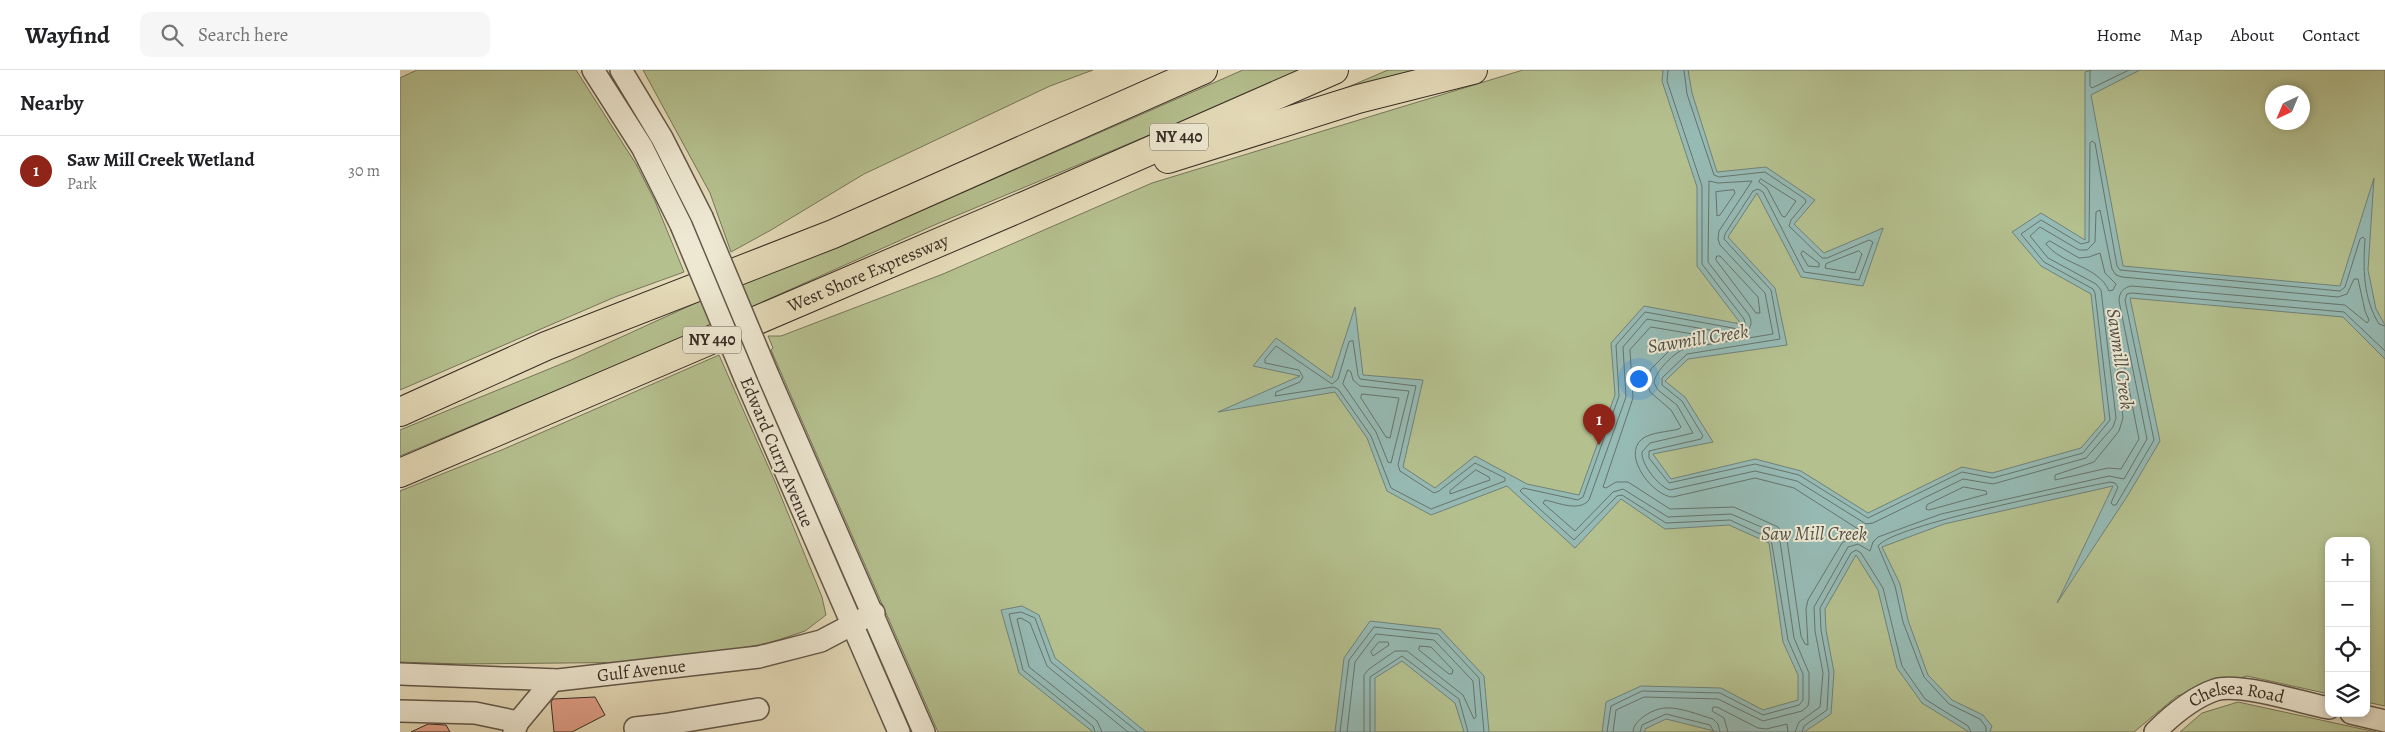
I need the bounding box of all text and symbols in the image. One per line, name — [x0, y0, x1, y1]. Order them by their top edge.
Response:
search box — [140, 12, 490, 57]
text: Wayfind — [25, 19, 110, 51]
icon: search — [158, 21, 186, 49]
text: Search here — [198, 22, 288, 48]
text: Home — [2096, 23, 2141, 47]
text: Map — [2169, 23, 2202, 47]
text: About — [2230, 23, 2274, 47]
text: Contact — [2302, 23, 2360, 47]
north arrow — [2265, 85, 2310, 130]
text: Nearby — [20, 89, 83, 117]
road number: NY 440 — [1150, 124, 1208, 150]
text: Saw Mill Creek Wetland — [67, 147, 255, 173]
text: 1 — [33, 160, 39, 182]
text: 30 m — [348, 160, 380, 182]
text: Park — [67, 173, 97, 195]
street label: West Shore Expressway — [783, 227, 953, 318]
water label: Sawmill Creek — [2100, 307, 2140, 411]
water label: Sawmill Creek — [1646, 318, 1750, 360]
road number: NY 440 — [683, 326, 741, 354]
your location — [1626, 366, 1652, 392]
street label: Edward Curry Avenue — [735, 373, 819, 531]
pin: 1 — [1583, 404, 1615, 445]
water label: Saw Mill Creek — [1761, 521, 1867, 547]
map controls — [2325, 537, 2370, 717]
button: + — [2325, 537, 2370, 582]
button: − — [2325, 582, 2370, 627]
button: locate — [2325, 627, 2370, 672]
street label: Gulf Avenue — [596, 653, 687, 687]
button: layers — [2325, 672, 2370, 717]
street label: Chelsea Road — [2184, 676, 2287, 713]

